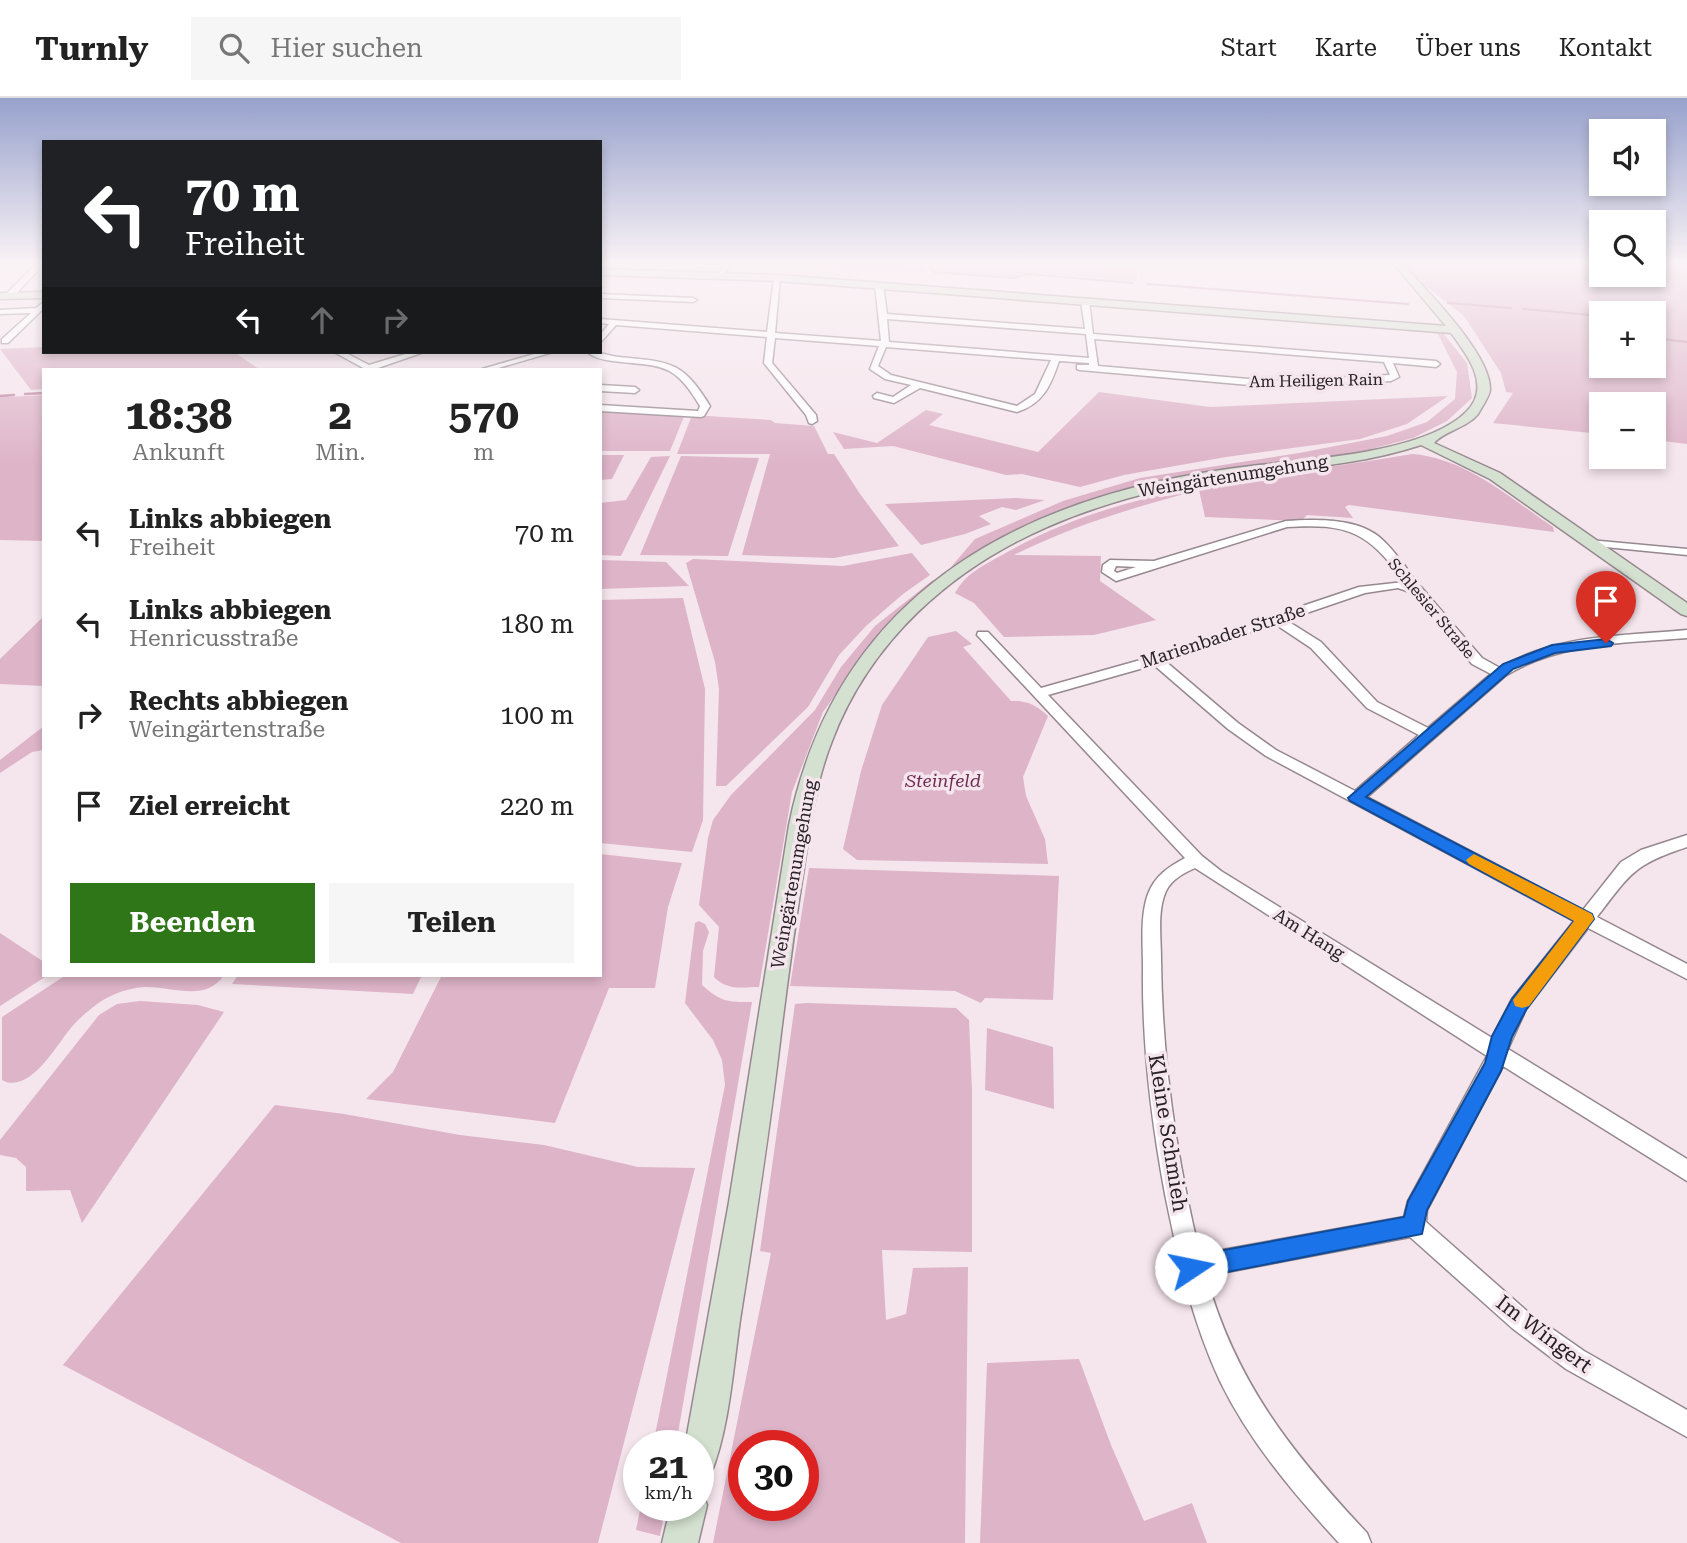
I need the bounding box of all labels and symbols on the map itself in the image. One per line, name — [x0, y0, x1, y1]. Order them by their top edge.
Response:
street label: Am Heiligen Rain — [1249, 370, 1383, 391]
street label: Weingärtenumgehung — [1137, 450, 1330, 501]
street label: Schlesier Straße — [1384, 554, 1479, 662]
pin — [1576, 571, 1636, 643]
street label: Marienbader Straße — [1138, 599, 1308, 672]
park label: Steinfeld — [904, 770, 981, 791]
street label: Weingärtenumgehung — [767, 777, 821, 970]
street label: Am Hang — [1270, 903, 1349, 964]
street label: Kleine Schmieh — [1144, 1052, 1192, 1214]
position arrow — [1154, 1231, 1228, 1305]
street label: Im Wingert — [1491, 1290, 1597, 1378]
speed limit sign: 30 — [728, 1430, 819, 1521]

